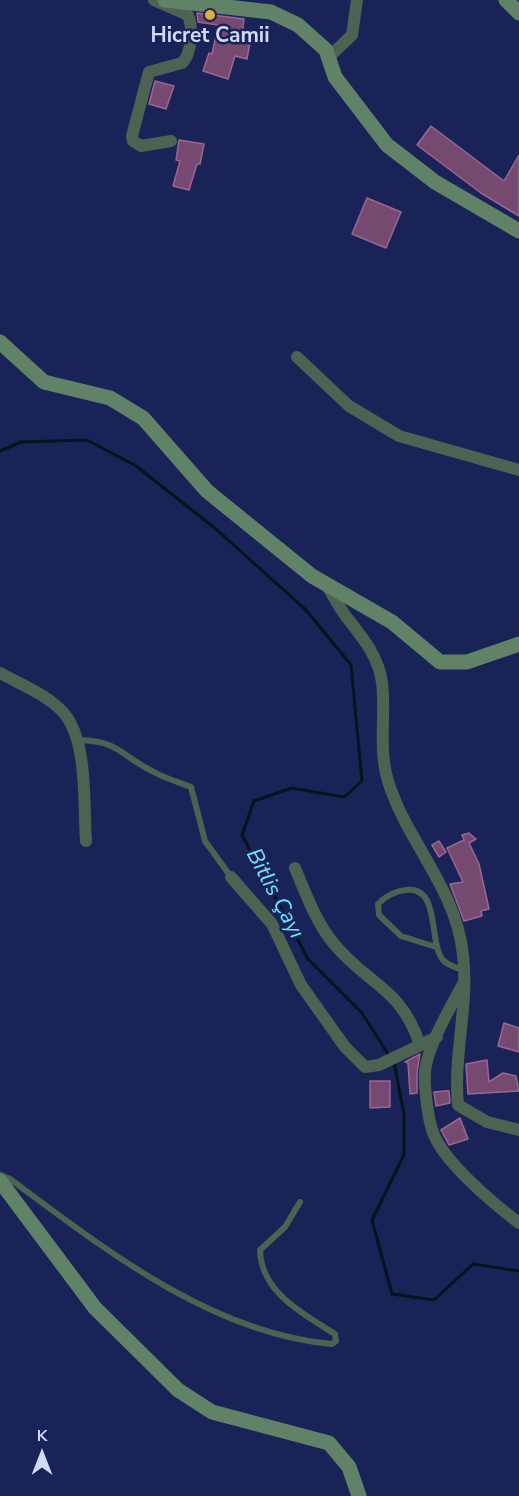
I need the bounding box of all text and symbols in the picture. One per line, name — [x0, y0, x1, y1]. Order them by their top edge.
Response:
marker: Hicret Camii — [203, 8, 217, 22]
place label: Hicret Camii — [150, 24, 270, 50]
water label: Bitlis Çayı — [239, 845, 309, 943]
north arrow — [12, 1424, 72, 1484]
text: K — [37, 1425, 47, 1447]

